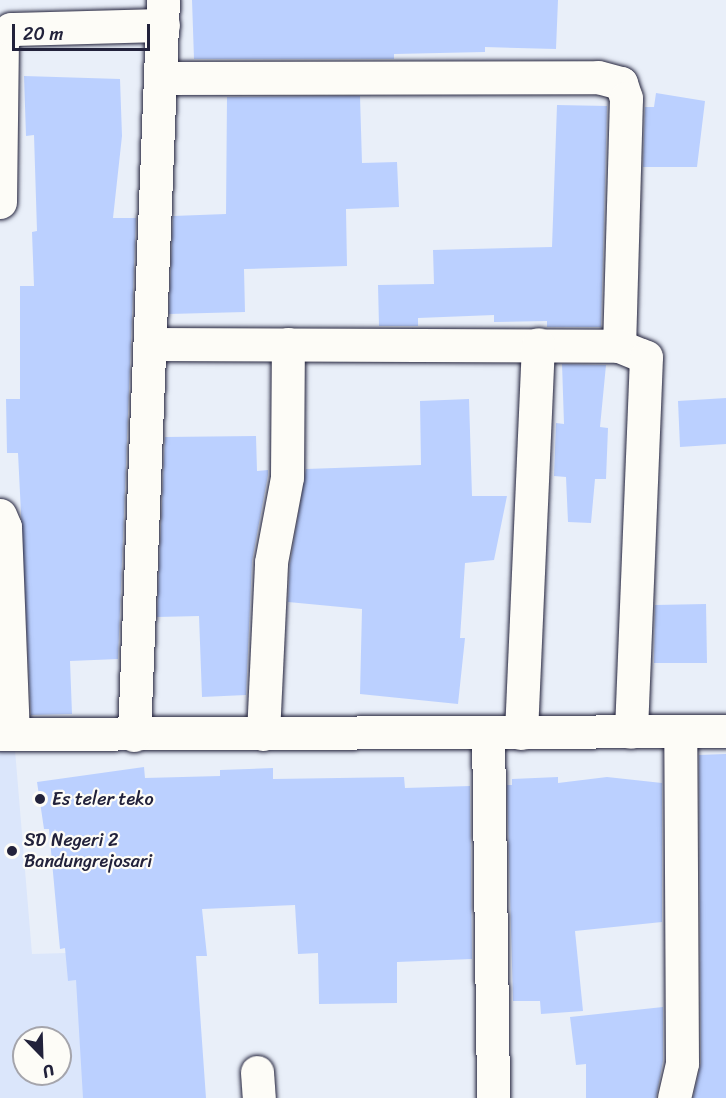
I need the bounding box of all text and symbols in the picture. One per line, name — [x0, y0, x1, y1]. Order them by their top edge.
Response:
scale bar — [15, 12, 153, 50]
text: 20 m — [23, 18, 63, 50]
place label: Es teler teko — [52, 788, 154, 810]
marker: Es teler teko — [33, 792, 47, 806]
place label: SD Negeri 2 Bandungrejosari — [24, 830, 152, 872]
marker: SD Negeri 2 Bandungrejosari — [5, 844, 19, 858]
north arrow — [12, 1026, 72, 1086]
text: U — [38, 1056, 59, 1087]

